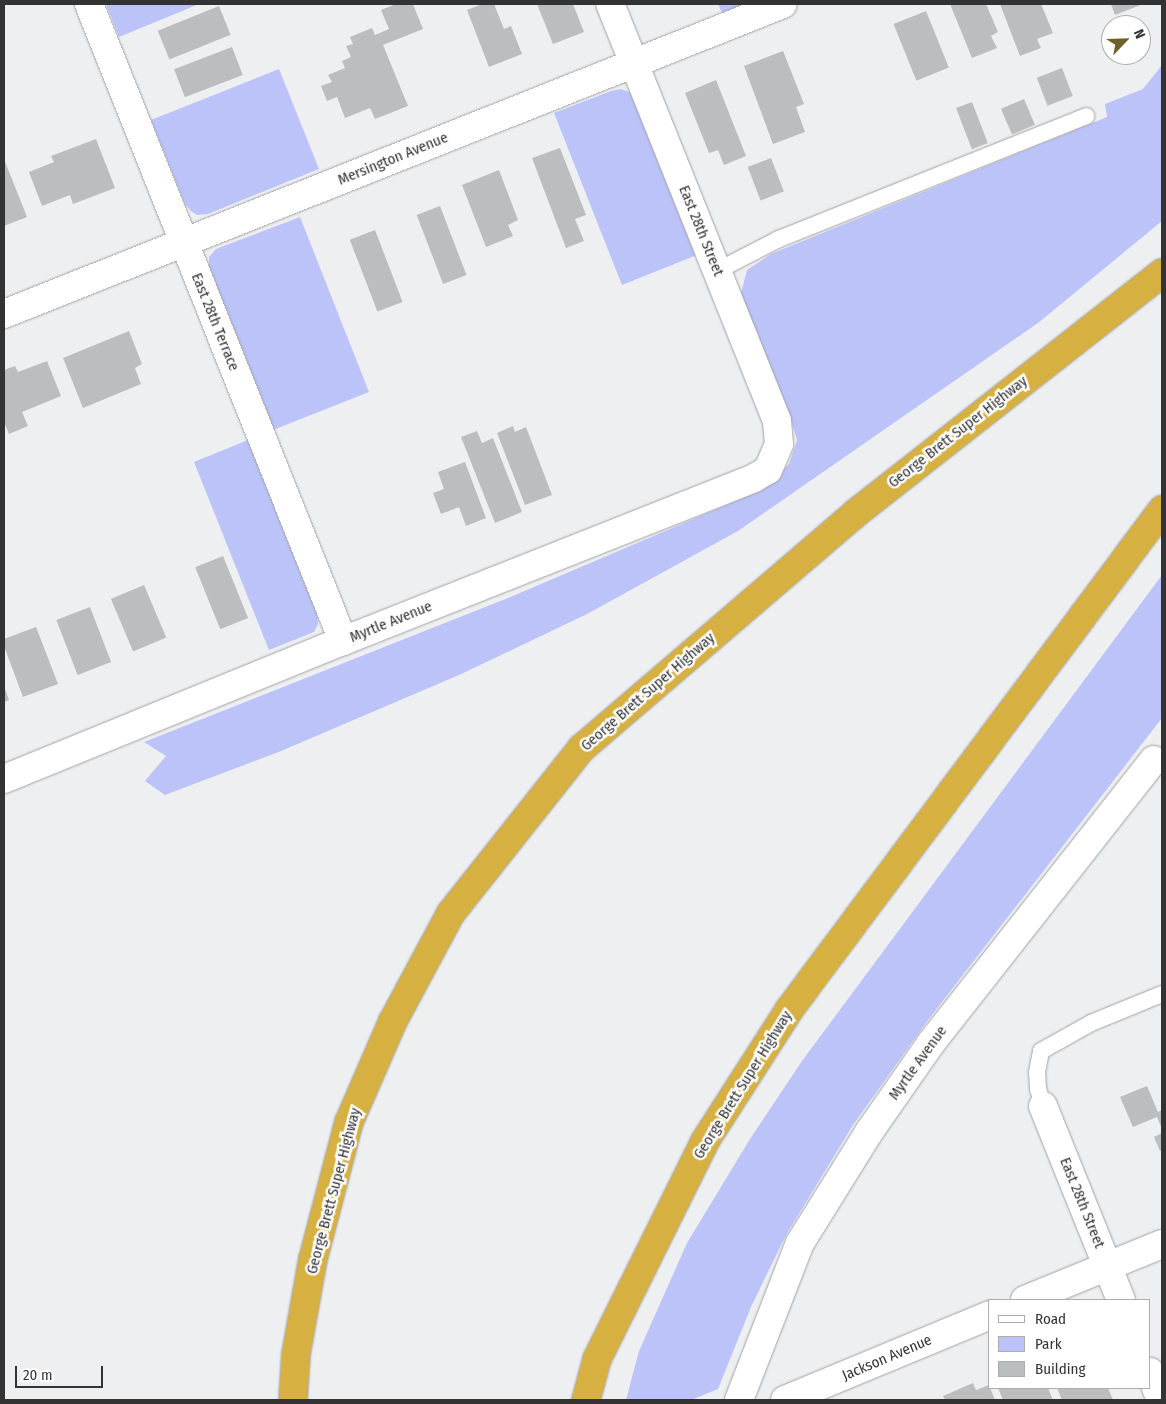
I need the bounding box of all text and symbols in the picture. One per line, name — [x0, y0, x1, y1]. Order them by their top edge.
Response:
north arrow — [1101, 15, 1151, 65]
text: N — [1130, 27, 1149, 41]
street label: Mersington Avenue — [335, 129, 451, 189]
street label: East 28th Street — [675, 183, 727, 279]
street label: East 28th Terrace — [187, 271, 243, 373]
street label: George Brett Super Highway — [885, 372, 1031, 492]
street label: Myrtle Avenue — [347, 597, 435, 647]
street label: George Brett Super Highway — [578, 629, 718, 755]
street label: George Brett Super Highway — [690, 1008, 796, 1162]
street label: Myrtle Avenue — [885, 1022, 951, 1104]
street label: George Brett Super Highway — [303, 1106, 365, 1276]
street label: East 28th Street — [1056, 1155, 1108, 1251]
legend — [988, 1299, 1151, 1389]
text: Road — [1035, 1310, 1066, 1328]
street label: Jackson Avenue — [839, 1331, 935, 1385]
text: Park — [1035, 1335, 1062, 1353]
scale bar — [18, 1356, 105, 1388]
text: Building — [1035, 1360, 1086, 1378]
text: 20 m — [23, 1366, 53, 1384]

